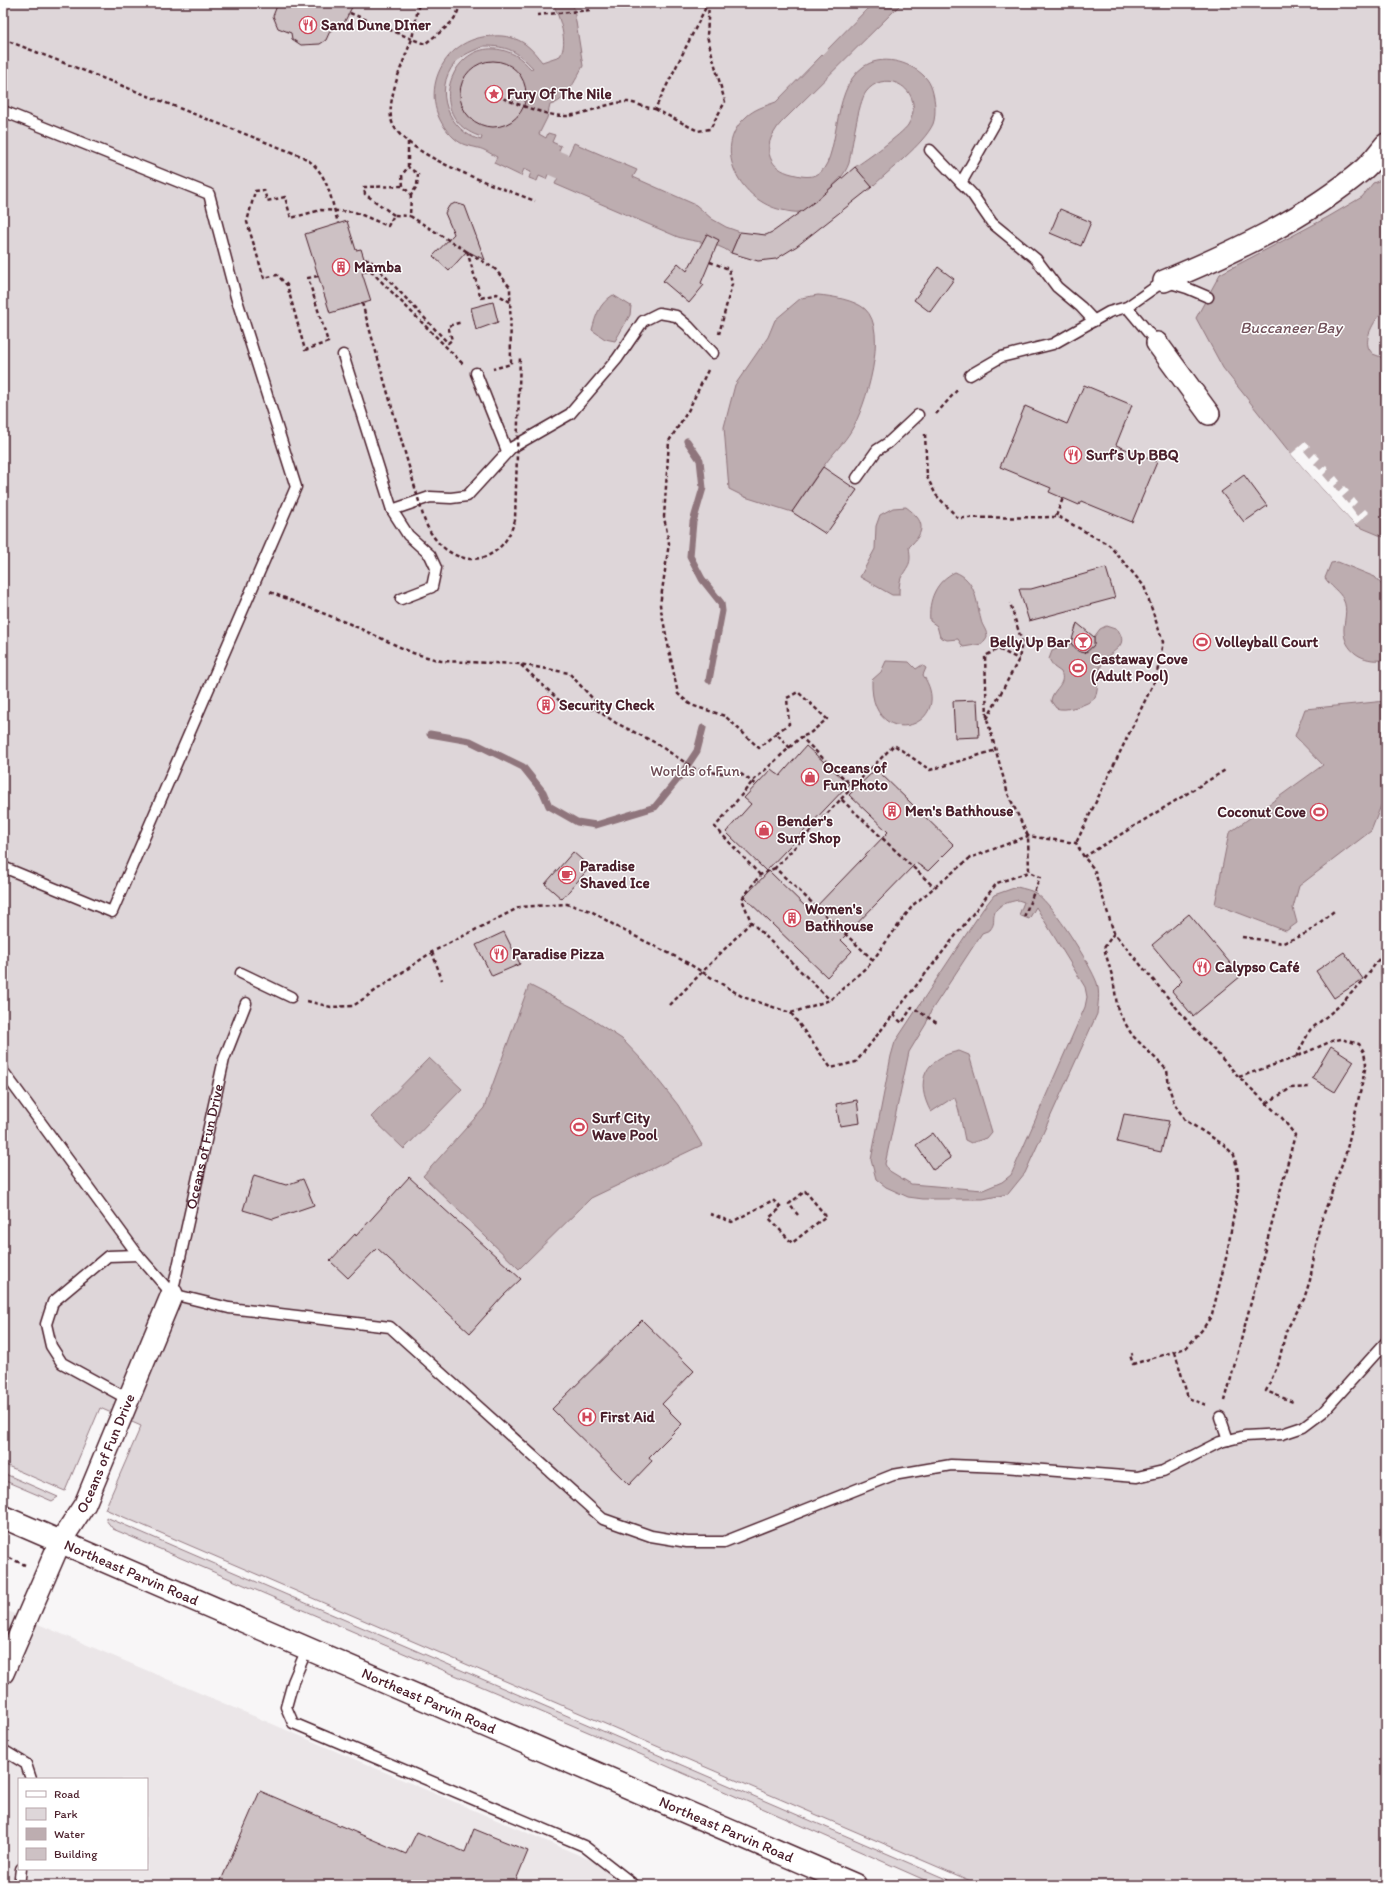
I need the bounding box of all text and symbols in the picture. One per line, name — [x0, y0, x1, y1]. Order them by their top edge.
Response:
restaurant icon: Sand Dune DIner — [298, 15, 318, 35]
place label: Sand Dune DIner — [321, 16, 431, 34]
place icon: Fury Of The Nile — [484, 84, 504, 104]
place label: Fury Of The Nile — [507, 85, 612, 104]
building icon: Mamba — [331, 257, 351, 277]
place label: Mamba — [354, 258, 402, 276]
water label: Buccaneer Bay — [1240, 318, 1343, 337]
restaurant icon: Surf’s Up BBQ — [1063, 445, 1083, 465]
place label: Surf’s Up BBQ — [1086, 446, 1179, 465]
bar icon: Belly Up Bar — [1073, 632, 1093, 652]
sports icon: Volleyball Court — [1192, 632, 1212, 652]
place label: Belly Up Bar — [990, 633, 1070, 652]
place label: Volleyball Court — [1215, 633, 1319, 652]
place label: Castaway Cove (Adult Pool) — [1091, 650, 1188, 686]
sports icon: Castaway Cove (Adult Pool) — [1068, 658, 1088, 678]
building icon: Security Check — [536, 695, 556, 715]
place label: Security Check — [559, 696, 655, 715]
place label: Oceans of Fun Photo — [823, 759, 888, 794]
park label: Worlds of Fun — [650, 762, 740, 780]
shop icon: Oceans of Fun Photo — [800, 767, 820, 787]
building icon: Men's Bathhouse — [882, 801, 902, 821]
place label: Men's Bathhouse — [905, 802, 1013, 820]
sports icon: Coconut Cove — [1309, 802, 1329, 822]
place label: Coconut Cove — [1217, 803, 1306, 821]
place label: Bender's Surf Shop — [777, 812, 841, 848]
shop icon: Bender's Surf Shop — [754, 820, 774, 840]
place label: Paradise Shaved Ice — [580, 857, 650, 892]
cafe icon: Paradise Shaved Ice — [557, 865, 577, 885]
place label: Women's Bathhouse — [805, 900, 874, 935]
building icon: Women's Bathhouse — [782, 908, 802, 928]
restaurant icon: Paradise Pizza — [489, 944, 509, 964]
place label: Paradise Pizza — [512, 945, 605, 963]
restaurant icon: Calypso Café — [1192, 957, 1212, 977]
place label: Calypso Café — [1215, 958, 1300, 977]
street label: Oceans of Fun Drive — [182, 1082, 227, 1211]
place label: Surf City Wave Pool — [592, 1109, 658, 1144]
sports icon: Surf City Wave Pool — [569, 1117, 589, 1137]
street label: Oceans of Fun Drive — [72, 1391, 139, 1517]
hospital icon: First Aid — [577, 1407, 597, 1427]
place label: First Aid — [600, 1408, 656, 1426]
street label: Northeast Parvin Road — [61, 1536, 202, 1609]
street label: Northeast Parvin Road — [359, 1664, 499, 1738]
legend — [18, 1778, 148, 1870]
text: Road — [54, 1787, 80, 1801]
street label: Northeast Parvin Road — [656, 1792, 796, 1866]
text: Park — [54, 1807, 78, 1821]
text: Water — [54, 1827, 85, 1841]
text: Building — [54, 1847, 98, 1861]

